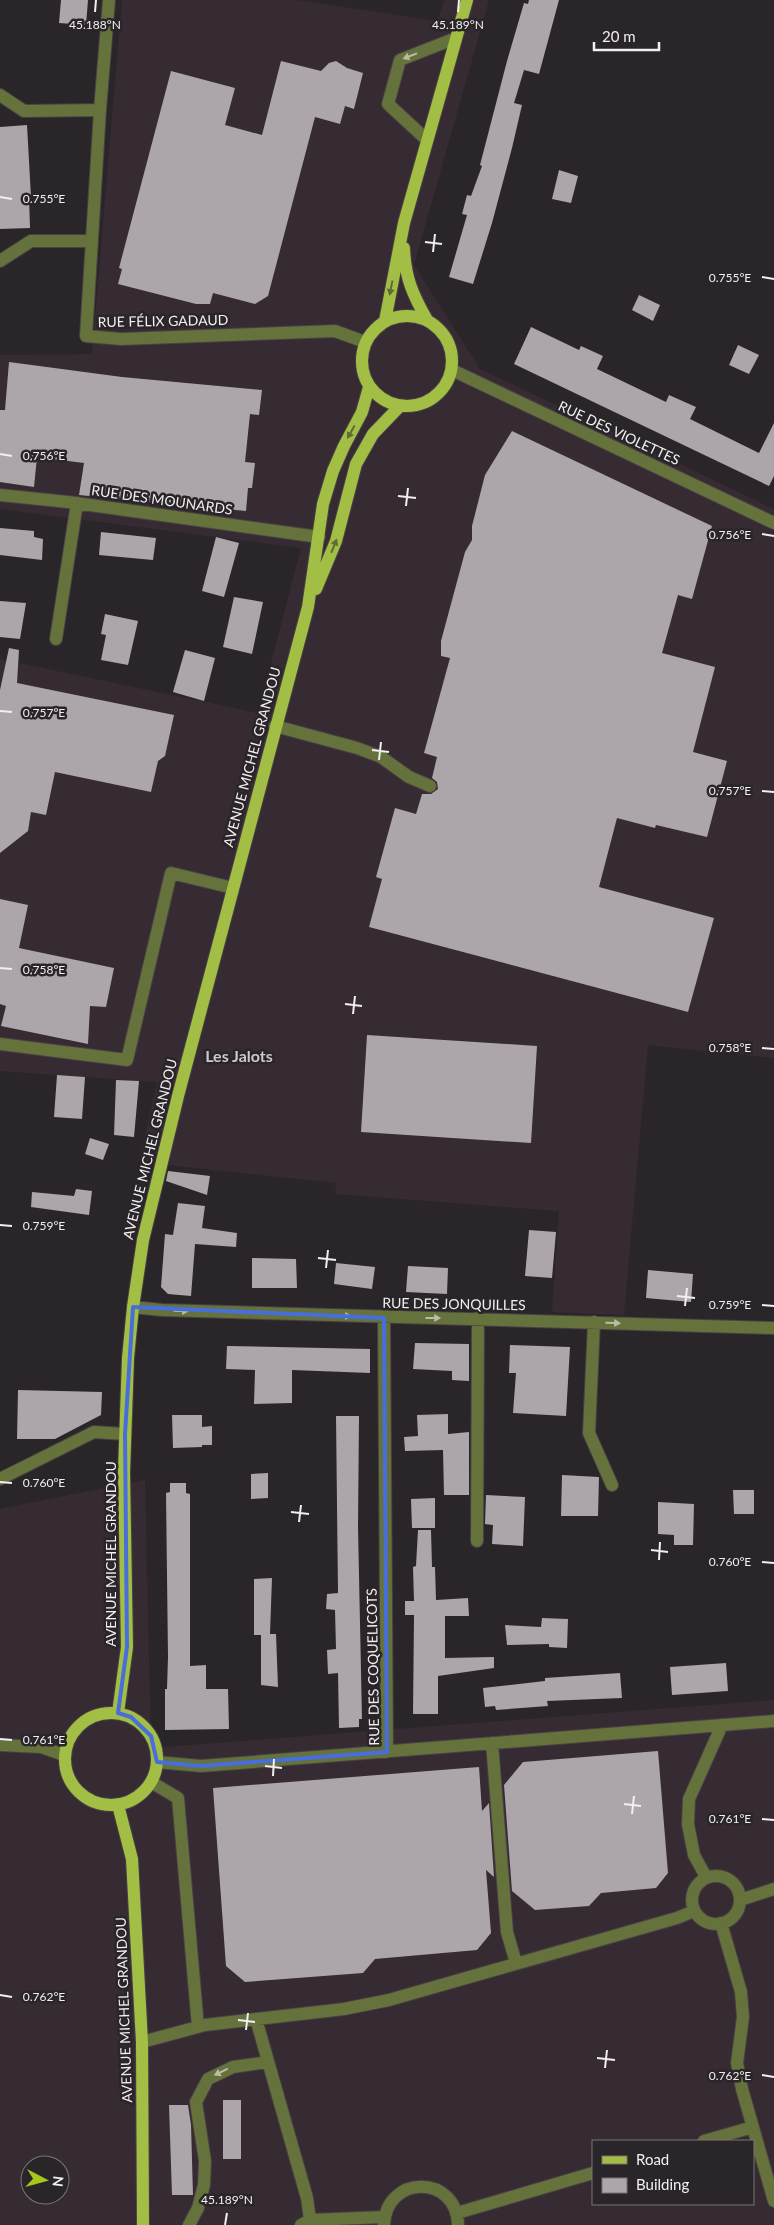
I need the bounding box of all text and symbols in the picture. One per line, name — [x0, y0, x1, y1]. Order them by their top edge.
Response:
text: 45.188°N — [69, 17, 121, 32]
text: 45.189°N — [432, 17, 484, 32]
scale bar — [594, 20, 659, 52]
text: 20 m — [602, 27, 636, 45]
one-way arrow — [403, 53, 418, 60]
text: 0.755°E — [23, 191, 65, 206]
text: 0.755°E — [709, 270, 751, 285]
one-way arrow — [387, 281, 395, 297]
street label: RUE FÉLIX GADAUD — [98, 311, 228, 330]
street label: RUE DES VIOLETTES — [556, 397, 683, 468]
one-way arrow — [347, 425, 356, 439]
text: 0.756°E — [23, 448, 65, 463]
street label: RUE DES MOUNARDS — [90, 481, 234, 518]
text: 0.756°E — [709, 527, 751, 542]
one-way arrow — [330, 538, 338, 553]
street label: AVENUE MICHEL GRANDOU — [219, 665, 284, 849]
text: 0.757°E — [23, 705, 65, 720]
text: 0.757°E — [709, 783, 751, 798]
text: 0.758°E — [23, 962, 65, 977]
text: 0.758°E — [709, 1040, 751, 1055]
district label: Les Jalots — [205, 1046, 273, 1065]
street label: AVENUE MICHEL GRANDOU — [119, 1057, 180, 1241]
text: 0.759°E — [23, 1218, 65, 1233]
street label: RUE DES JONQUILLES — [382, 1294, 526, 1313]
text: 0.759°E — [709, 1297, 751, 1312]
one-way arrow — [173, 1307, 189, 1315]
one-way arrow — [336, 1313, 352, 1321]
one-way arrow — [425, 1314, 441, 1322]
one-way arrow — [605, 1319, 621, 1327]
street label: AVENUE MICHEL GRANDOU — [102, 1461, 119, 1647]
text: 0.760°E — [23, 1475, 65, 1490]
text: 0.760°E — [709, 1554, 751, 1569]
street label: RUE DES COQUELICOTS — [363, 1588, 382, 1746]
text: 0.761°E — [23, 1732, 65, 1747]
text: 0.761°E — [709, 1811, 751, 1826]
street label: AVENUE MICHEL GRANDOU — [112, 1917, 135, 2103]
text: 0.762°E — [23, 1989, 65, 2004]
text: 0.762°E — [709, 2068, 751, 2083]
one-way arrow — [214, 2069, 228, 2077]
legend — [592, 2140, 754, 2205]
text: Road — [636, 2150, 669, 2168]
north arrow — [20, 2155, 70, 2205]
text: N — [49, 2175, 67, 2188]
text: Building — [636, 2175, 689, 2193]
text: 45.189°N — [201, 2192, 253, 2207]

